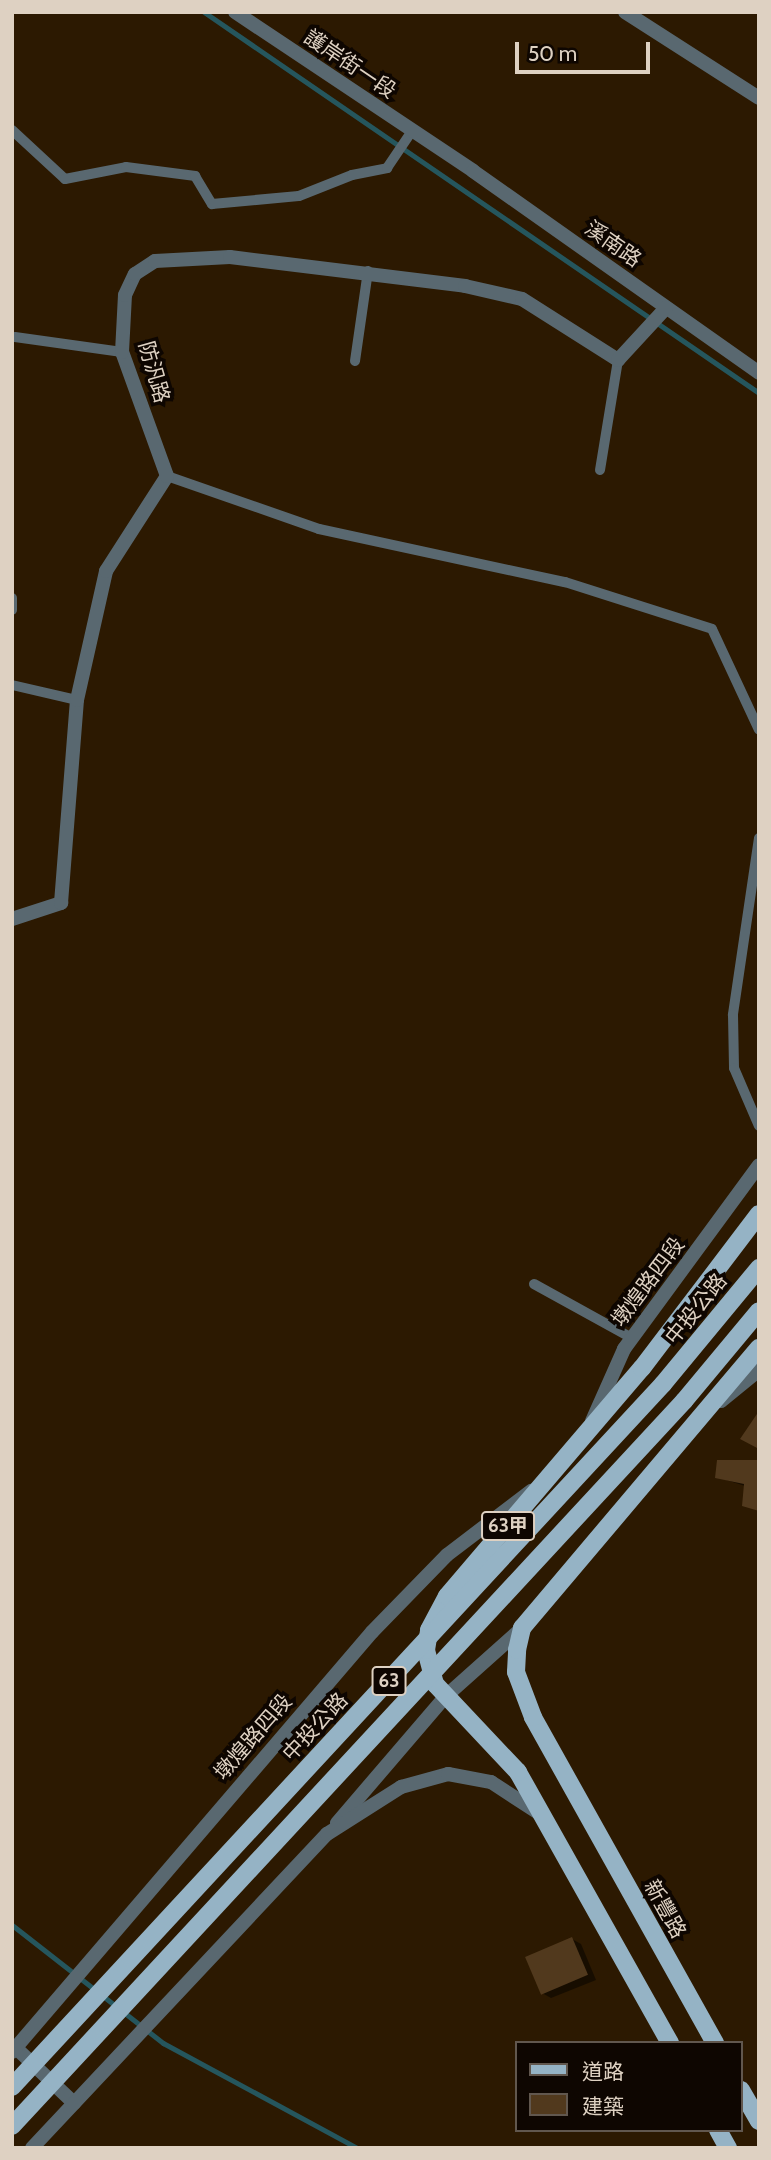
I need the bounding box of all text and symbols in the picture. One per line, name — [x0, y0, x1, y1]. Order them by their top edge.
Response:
street label: 護岸街一段 — [299, 24, 401, 104]
scale bar — [519, 28, 654, 72]
text: 50 m — [528, 41, 577, 66]
street label: 溪南路 — [580, 216, 646, 272]
street label: 防汎路 — [133, 338, 175, 406]
street label: 墩煌路四段 — [606, 1232, 690, 1332]
street label: 中投公路 — [660, 1268, 732, 1350]
road number: 63甲 — [480, 1510, 536, 1542]
road number: 63 — [372, 1666, 406, 1696]
street label: 中投公路 — [277, 1688, 353, 1766]
street label: 墩煌路四段 — [209, 1689, 297, 1785]
street label: 新豐路 — [639, 1875, 691, 1943]
legend — [516, 2041, 743, 2132]
text: 道路 — [582, 2059, 624, 2084]
text: 建築 — [582, 2094, 624, 2119]

